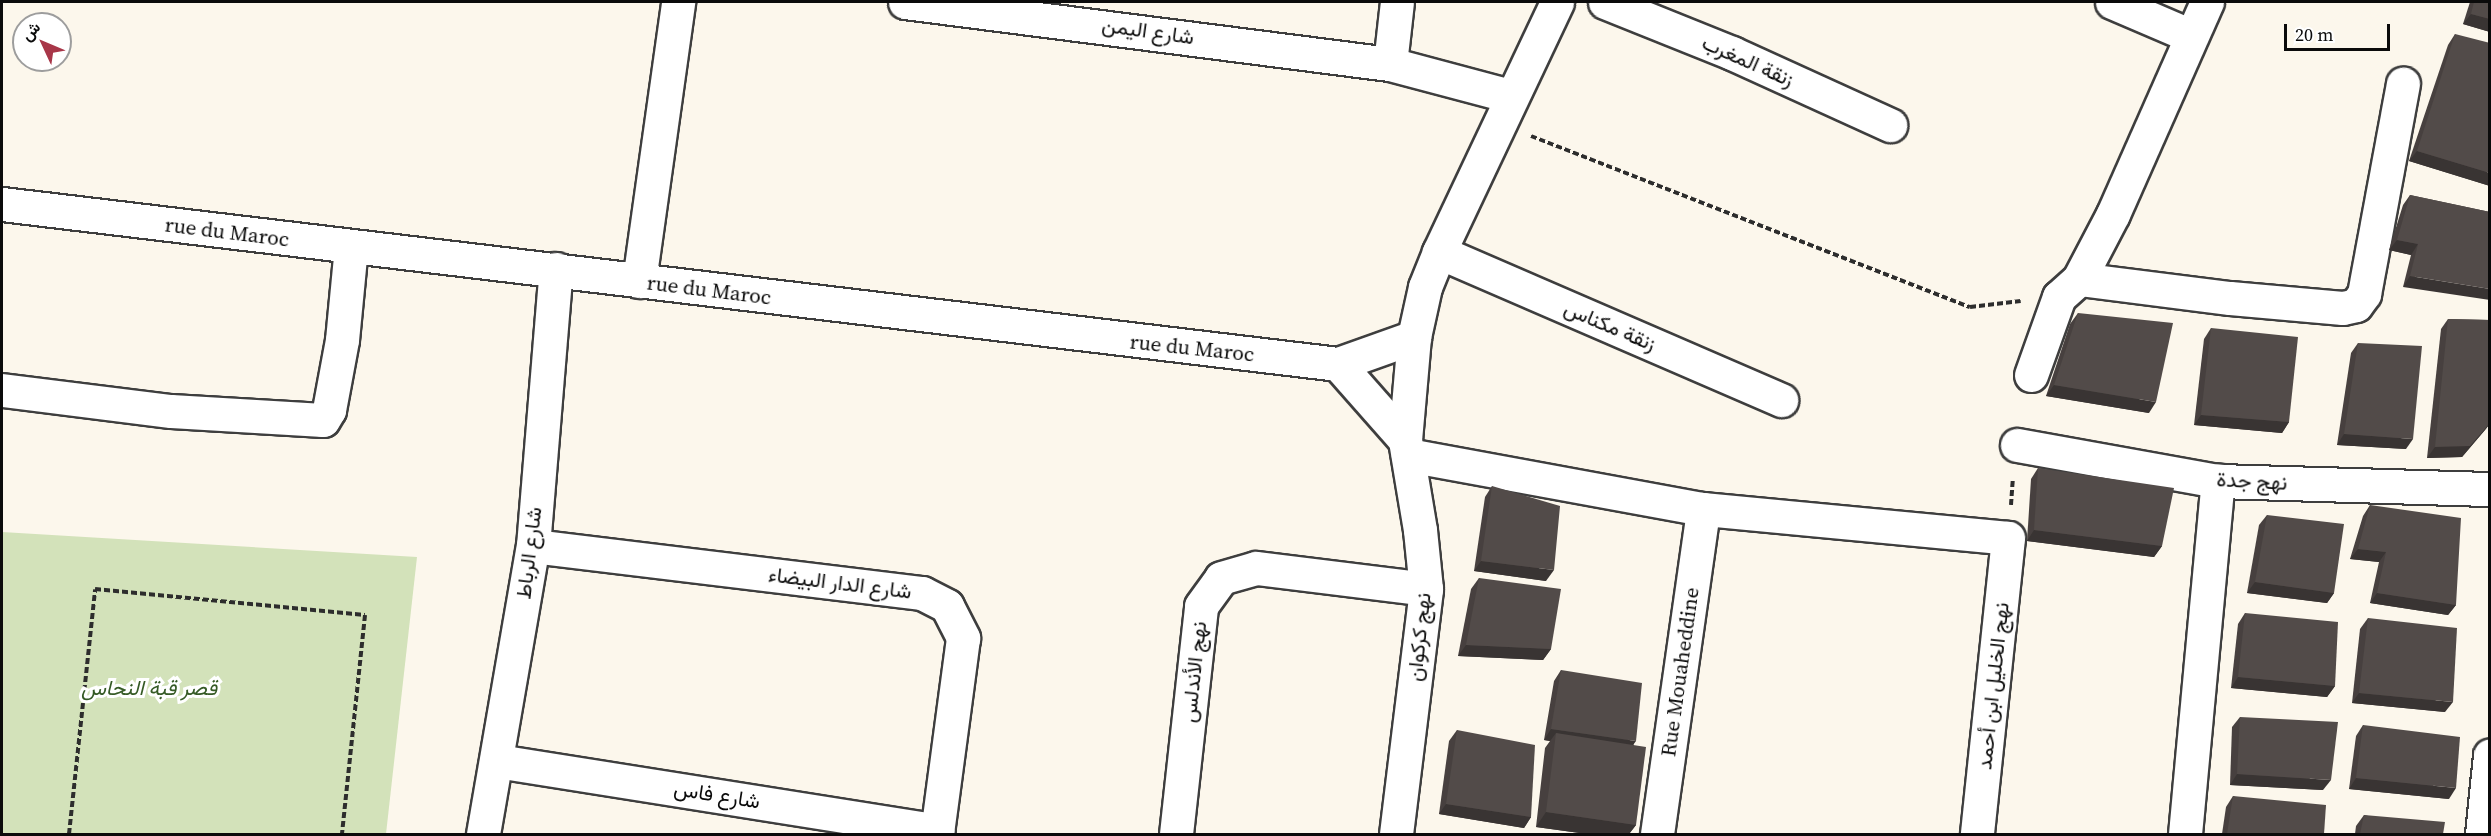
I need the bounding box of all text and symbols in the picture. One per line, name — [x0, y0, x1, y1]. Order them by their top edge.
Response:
north arrow — [12, 12, 72, 72]
street label: شارع اليمن — [1100, 12, 1196, 50]
scale bar — [2287, 12, 2394, 50]
text: ش — [16, 16, 45, 45]
text: 20 m — [2295, 22, 2333, 47]
street label: زنقة المغرب — [1698, 30, 1798, 92]
street label: rue du Maroc — [163, 212, 291, 252]
street label: rue du Maroc — [645, 270, 773, 310]
street label: زنقة مكناس — [1560, 295, 1660, 357]
street label: rue du Maroc — [1129, 329, 1255, 367]
street label: نهج جدة — [2216, 467, 2288, 495]
street label: شارع الرباط — [511, 505, 547, 601]
street label: شارع الدار البيضاء — [767, 562, 913, 604]
street label: Rue Mouaheddine — [1656, 586, 1704, 758]
street label: نهج كركوان — [1402, 591, 1436, 683]
street label: نهج الخليل ابن أحمد — [1972, 601, 2014, 771]
street label: نهج الأندلس — [1176, 620, 1212, 724]
park label: قصر قبة النحاس — [81, 675, 217, 701]
street label: شارع فاس — [672, 776, 762, 814]

